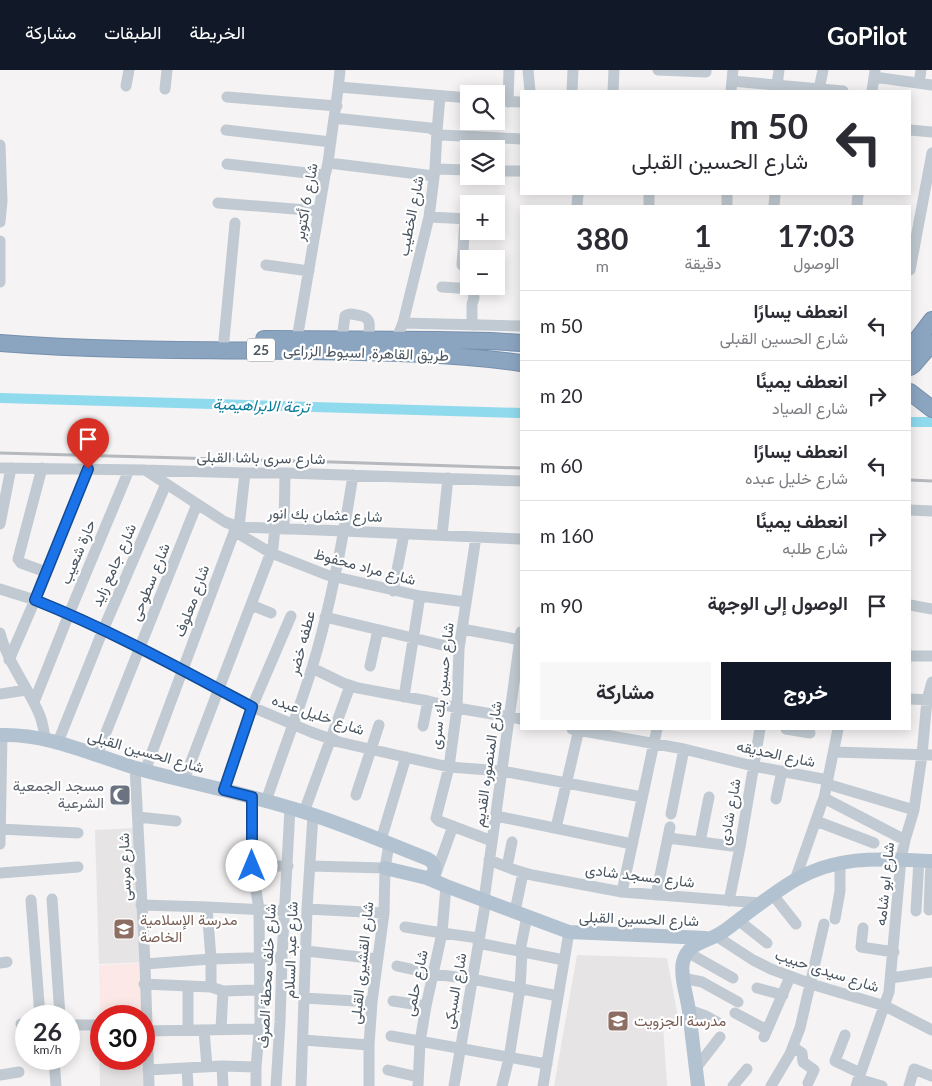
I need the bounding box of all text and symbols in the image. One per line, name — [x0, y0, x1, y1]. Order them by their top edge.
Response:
text: مشاركة — [25, 21, 76, 43]
text: الطبقات — [104, 21, 161, 43]
text: الخريطة — [189, 21, 245, 43]
text: GoPilot — [827, 21, 907, 50]
map controls — [460, 85, 505, 295]
button: search — [460, 85, 505, 130]
text: 50 m — [730, 104, 808, 146]
icon: left — [826, 110, 891, 175]
button: layers — [460, 140, 505, 185]
text: شارع الحسين القبلى — [632, 147, 808, 174]
street label: شارع 6 أكتوبر — [289, 161, 324, 244]
street label: شارع الخطيب — [393, 174, 430, 258]
button: + — [460, 195, 505, 240]
text: 1 — [694, 217, 712, 253]
text: 17:03 — [778, 217, 855, 253]
text: 380 — [576, 220, 628, 256]
button: − — [460, 250, 505, 295]
text: دقيقة — [684, 253, 721, 272]
text: الوصول — [793, 253, 839, 272]
text: m — [596, 256, 609, 275]
text: انعطف يسارًا — [753, 299, 848, 322]
icon: left — [863, 312, 891, 340]
text: 50 m — [540, 314, 583, 337]
text: شارع الحسين القبلى — [720, 328, 848, 347]
road number: 25 — [247, 338, 275, 362]
street label: طريق القاهرة, اسيوط الزراعى — [283, 340, 449, 366]
text: انعطف يمينًا — [756, 369, 848, 392]
icon: right — [863, 382, 891, 410]
text: 20 m — [540, 384, 583, 407]
water label: ترعة الابراهيمية — [212, 393, 312, 418]
text: شارع الصياد — [772, 398, 848, 417]
pin — [67, 418, 109, 469]
icon: arrive — [74, 425, 102, 453]
text: انعطف يسارًا — [753, 439, 848, 462]
street label: شارع سرى باشا القبلى — [196, 447, 326, 470]
icon: left — [863, 452, 891, 480]
text: 60 m — [540, 454, 583, 477]
text: شارع خليل عبده — [745, 468, 848, 487]
street label: شارع عثمان بك انور — [266, 503, 383, 528]
text: انعطف يمينًا — [756, 509, 848, 532]
street label: حارة شعيب — [55, 517, 100, 587]
street label: شارع جامع زايد — [87, 520, 142, 610]
icon: right — [863, 522, 891, 550]
text: 160 m — [540, 524, 594, 547]
text: شارع طلبه — [782, 538, 848, 557]
street label: شارع سطوحى — [125, 540, 176, 624]
street label: شارع مراد محفوظ — [312, 544, 418, 591]
street label: شارع معلوف — [170, 562, 215, 640]
text: الوصول إلى الوجهة — [707, 591, 848, 614]
icon: arrive — [863, 592, 891, 620]
text: 90 m — [540, 594, 583, 617]
street label: عطفه خضر — [284, 608, 319, 678]
street label: شارع حسين بك سرى — [425, 621, 460, 751]
button: مشاركة — [540, 662, 711, 720]
button: خروج — [721, 662, 891, 720]
street label: شارع خليل عبده — [269, 690, 367, 741]
street label: شارع المنصوره القديم — [469, 699, 508, 829]
street label: شارع الحسين القبلى — [85, 726, 207, 779]
street label: شارع الحديقه — [735, 736, 817, 773]
place label: مسجد الجمعية الشرعية — [13, 776, 104, 812]
street label: شارع شادى — [714, 777, 747, 847]
mosque icon: مسجد الجمعية الشرعية — [108, 783, 132, 807]
street label: شارع مرسى — [114, 832, 137, 901]
position arrow — [225, 839, 277, 891]
street label: شارع ابو شامه — [871, 841, 900, 927]
street label: شارع مسجد شادى — [584, 859, 696, 894]
street label: شارع عبد السلام — [279, 901, 304, 999]
street label: شارع القشيرى القبلى — [346, 901, 379, 1025]
street label: شارع خلف محطة الصرف — [253, 903, 282, 1049]
street label: شارع الحسين القبلى — [579, 907, 700, 932]
place label: مدرسة الإسلامية الخاصة — [140, 910, 237, 945]
school or university icon: مدرسة الإسلامية الخاصة — [112, 917, 136, 941]
street label: شارع سيدى حبيب — [772, 945, 882, 998]
street label: شارع حلمى — [399, 948, 434, 1018]
street label: شارع السبكى — [438, 951, 473, 1031]
speed limit sign: 30 — [90, 1005, 155, 1070]
school or university icon: مدرسة الجزويت — [606, 1009, 630, 1033]
place label: مدرسة الجزويت — [634, 1011, 726, 1030]
text: 26 — [33, 1016, 62, 1046]
text: km/h — [33, 1042, 62, 1057]

